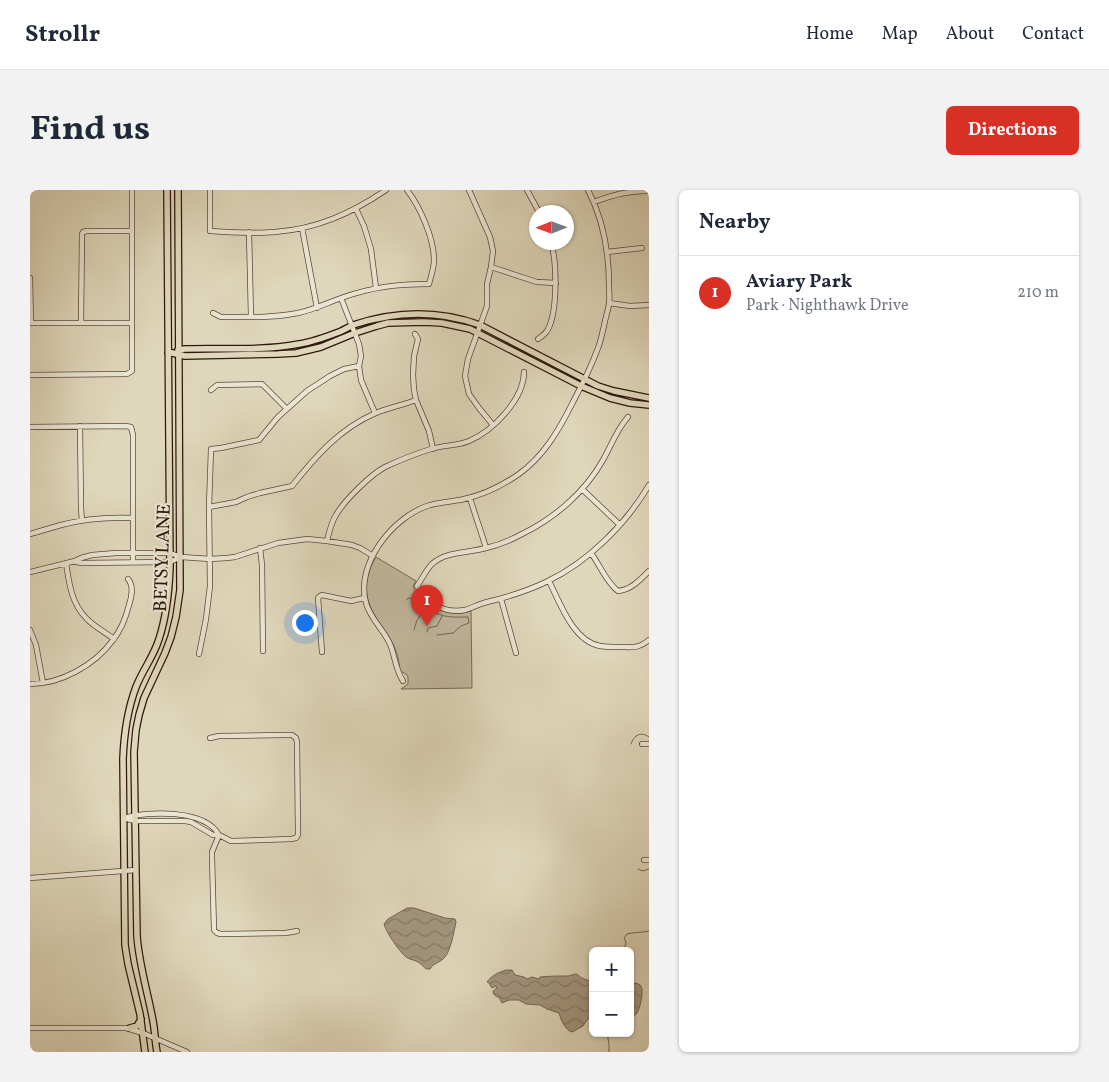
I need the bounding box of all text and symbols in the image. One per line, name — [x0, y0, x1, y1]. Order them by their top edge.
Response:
text: Strollr — [25, 18, 100, 52]
text: Home — [806, 22, 854, 47]
text: Map — [882, 22, 918, 47]
text: About — [946, 22, 994, 47]
text: Contact — [1022, 22, 1084, 47]
text: Find us — [30, 106, 150, 154]
button: Directions — [946, 106, 1079, 155]
north arrow — [529, 205, 574, 250]
text: Nearby — [699, 208, 770, 237]
text: Aviary Park — [746, 269, 852, 295]
text: 1 — [712, 282, 718, 304]
text: 210 m — [1017, 282, 1059, 304]
text: Park · Nighthawk Drive — [746, 295, 909, 317]
street label: BETSY LANE — [148, 504, 178, 612]
pin: 1 — [411, 585, 443, 626]
your location — [292, 610, 318, 636]
map controls — [589, 947, 634, 1037]
button: + — [589, 947, 634, 992]
button: − — [589, 992, 634, 1037]

